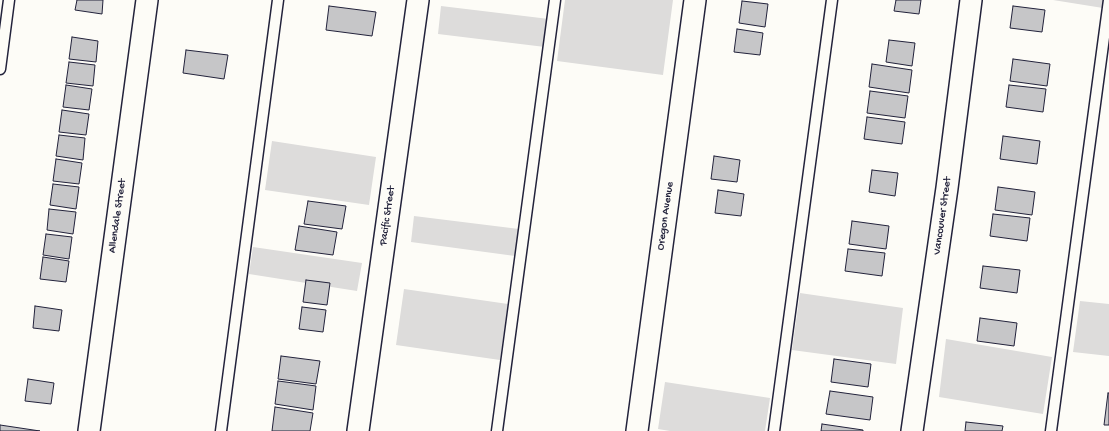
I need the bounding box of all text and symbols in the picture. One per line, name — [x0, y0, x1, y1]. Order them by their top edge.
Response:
street label: Vancouver Street — [931, 176, 955, 256]
street label: Allendale Street — [106, 178, 130, 254]
street label: Oregon Avenue — [655, 181, 677, 251]
street label: Pacific Street — [377, 186, 399, 246]

